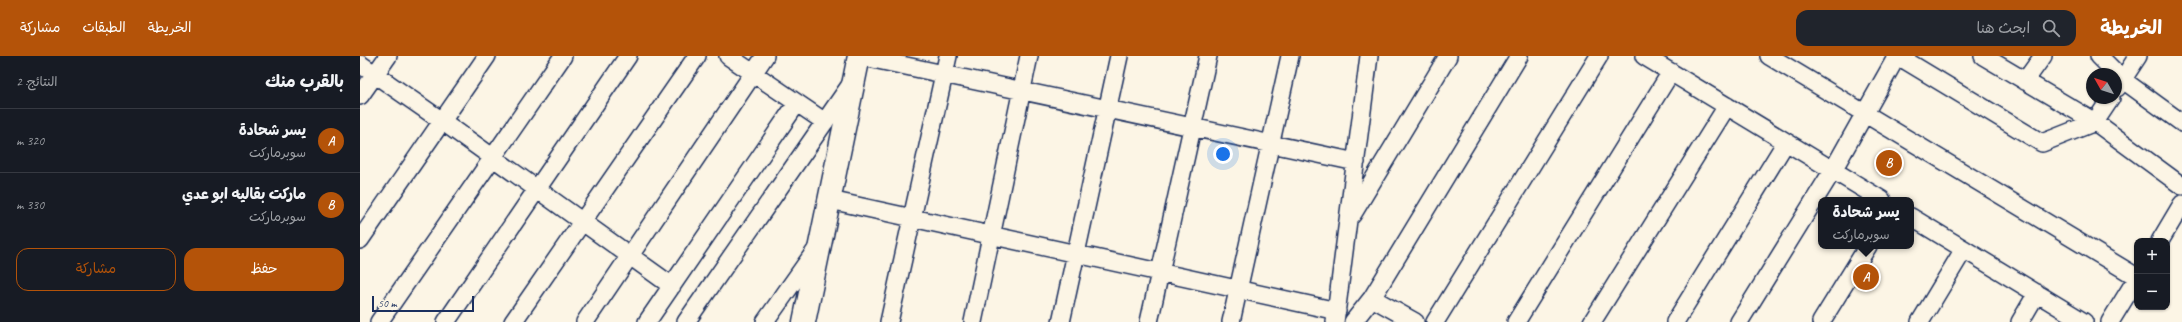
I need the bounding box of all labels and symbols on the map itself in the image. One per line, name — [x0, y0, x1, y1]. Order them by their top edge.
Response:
north arrow — [2086, 68, 2122, 104]
your location — [1213, 144, 1233, 164]
pin: B — [1876, 148, 1902, 178]
pin: A — [1853, 262, 1879, 292]
scale bar — [372, 294, 474, 313]

